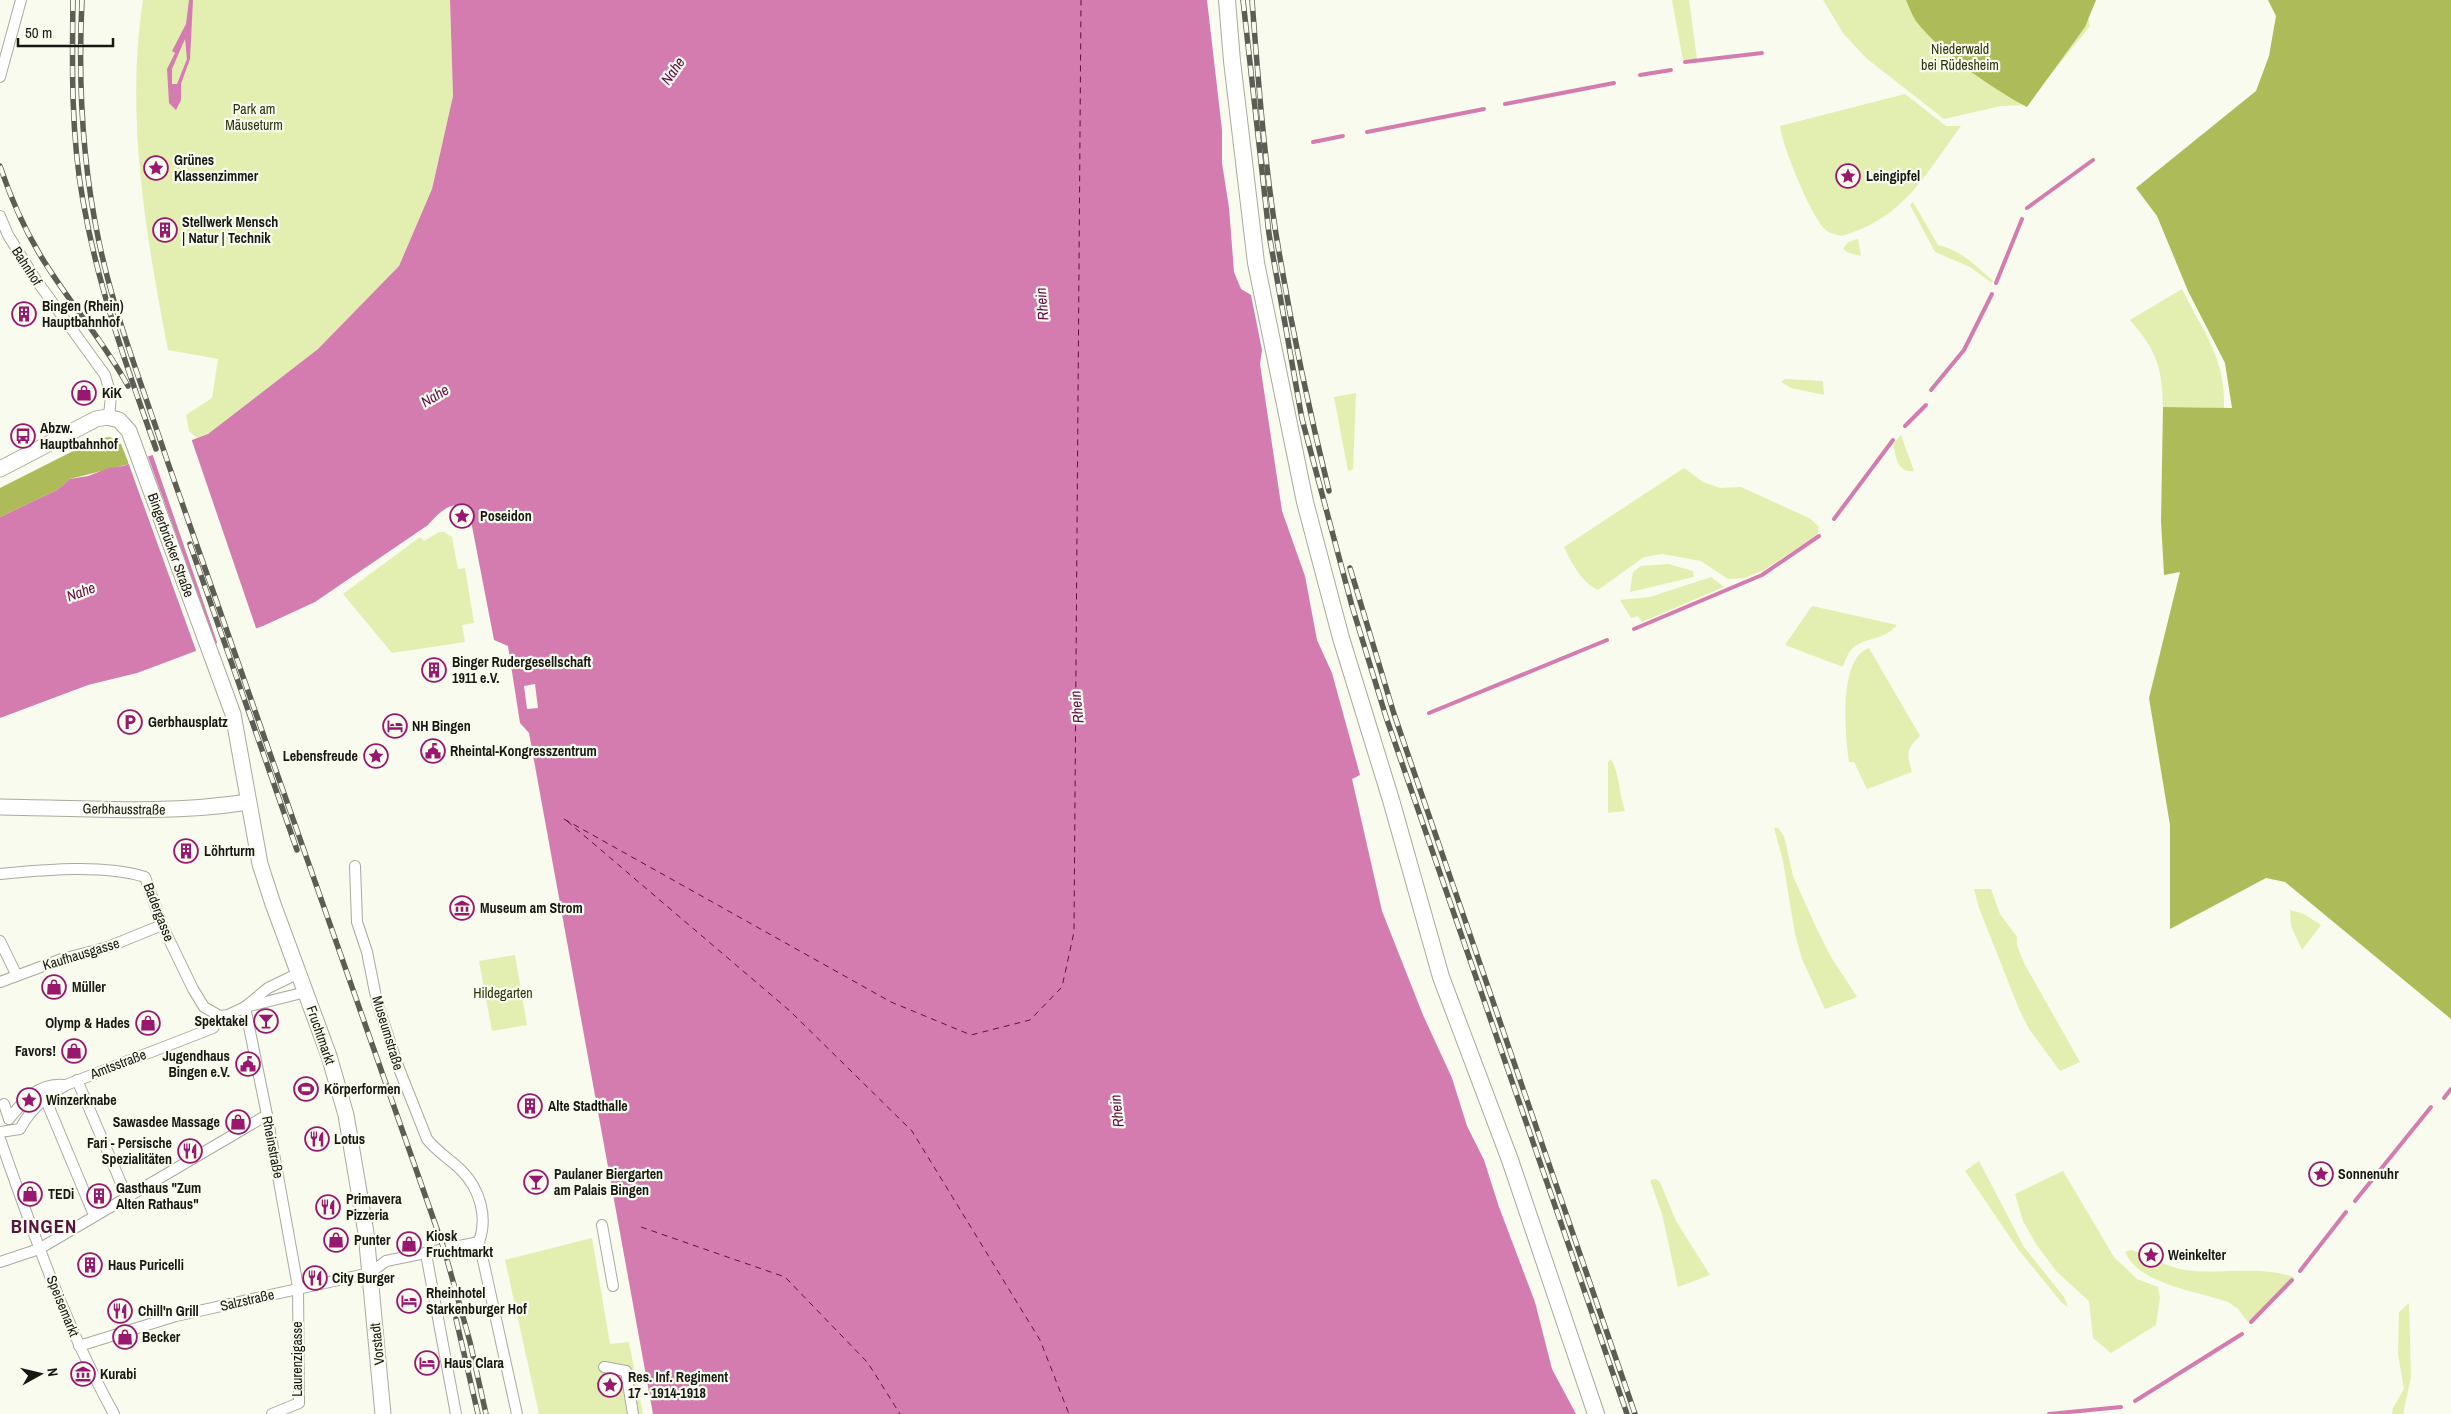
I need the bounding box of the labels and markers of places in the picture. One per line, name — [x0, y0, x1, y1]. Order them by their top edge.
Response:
place label: Grünes Klassenzimmer — [174, 151, 259, 185]
place icon: Grünes Klassenzimmer — [143, 155, 169, 181]
place icon: Leingipfel — [1835, 163, 1861, 189]
place label: Leingipfel — [1866, 167, 1920, 185]
place label: Stellwerk Mensch | Natur | Technik — [182, 213, 278, 247]
building icon: Stellwerk Mensch | Natur | Technik — [152, 217, 178, 243]
place label: Bingen (Rhein) Hauptbahnhof — [42, 297, 124, 331]
building icon: Bingen (Rhein) Hauptbahnhof — [11, 301, 37, 327]
shop icon: KiK — [71, 380, 97, 406]
place label: KiK — [102, 384, 122, 402]
place label: Abzw. Hauptbahnhof — [40, 419, 118, 453]
bus stop icon: Abzw. Hauptbahnhof — [10, 423, 36, 449]
place icon: Poseidon — [449, 503, 475, 529]
place label: Poseidon — [480, 507, 532, 525]
place label: Binger Rudergesellschaft 1911 e.V. — [452, 653, 591, 687]
building icon: Binger Rudergesellschaft 1911 e.V. — [421, 657, 447, 683]
parking icon: Gerbhausplatz — [117, 709, 143, 735]
place label: Gerbhausplatz — [148, 713, 228, 731]
hotel icon: NH Bingen — [382, 713, 408, 739]
place label: NH Bingen — [412, 717, 471, 735]
public building icon: Rheintal-Kongresszentrum — [420, 738, 446, 764]
place label: Rheintal-Kongresszentrum — [450, 742, 597, 760]
place icon: Lebensfreude — [363, 743, 389, 769]
place label: Lebensfreude — [283, 747, 358, 765]
building icon: Löhrturm — [173, 838, 199, 864]
place label: Löhrturm — [204, 842, 255, 860]
museum icon: Museum am Strom — [449, 895, 475, 921]
place label: Museum am Strom — [480, 899, 583, 917]
shop icon: Müller — [41, 974, 67, 1000]
place label: Müller — [72, 978, 106, 996]
bar icon: Spektakel — [253, 1008, 279, 1034]
shop icon: Olymp & Hades — [135, 1010, 161, 1036]
place label: Spektakel — [194, 1012, 248, 1030]
place label: Olymp & Hades — [45, 1014, 130, 1032]
shop icon: Favors! — [61, 1038, 87, 1064]
place label: Favors! — [15, 1042, 56, 1060]
place label: Jugendhaus Bingen e.V. — [162, 1047, 230, 1081]
public building icon: Jugendhaus Bingen e.V. — [235, 1051, 261, 1077]
sports icon: Körperformen — [293, 1076, 319, 1102]
place label: Körperformen — [324, 1080, 401, 1098]
place icon: Winzerknabe — [16, 1087, 42, 1113]
place label: Winzerknabe — [46, 1091, 117, 1109]
building icon: Alte Stadthalle — [517, 1093, 543, 1119]
place label: Alte Stadthalle — [548, 1097, 628, 1115]
shop icon: Sawasdee Massage — [225, 1109, 251, 1135]
place label: Sawasdee Massage — [113, 1113, 220, 1131]
restaurant icon: Lotus — [304, 1126, 330, 1152]
place label: Lotus — [334, 1130, 365, 1148]
place label: Fari - Persische Spezialitäten — [87, 1134, 172, 1168]
restaurant icon: Fari - Persische Spezialitäten — [177, 1138, 203, 1164]
place icon: Sonnenuhr — [2308, 1161, 2334, 1187]
place label: Paulaner Biergarten am Palais Bingen — [554, 1165, 663, 1199]
place label: Sonnenuhr — [2338, 1165, 2399, 1183]
bar icon: Paulaner Biergarten am Palais Bingen — [523, 1169, 549, 1195]
place label: Gasthaus "Zum Alten Rathaus" — [116, 1179, 201, 1213]
shop icon: TEDi — [17, 1181, 43, 1207]
building icon: Gasthaus "Zum Alten Rathaus" — [86, 1183, 112, 1209]
place label: TEDi — [48, 1185, 74, 1203]
place label: Primavera Pizzeria — [346, 1190, 402, 1224]
restaurant icon: Primavera Pizzeria — [315, 1194, 341, 1220]
shop icon: Punter — [323, 1227, 349, 1253]
place label: Kiosk Fruchtmarkt — [426, 1227, 493, 1261]
place label: Punter — [354, 1231, 391, 1249]
shop icon: Kiosk Fruchtmarkt — [396, 1231, 422, 1257]
place icon: Weinkelter — [2138, 1242, 2164, 1268]
place label: Weinkelter — [2168, 1246, 2226, 1264]
building icon: Haus Puricelli — [77, 1252, 103, 1278]
place label: Haus Puricelli — [108, 1256, 184, 1274]
restaurant icon: City Burger — [302, 1265, 328, 1291]
place label: City Burger — [332, 1269, 395, 1287]
place label: Rheinhotel Starkenburger Hof — [426, 1284, 527, 1318]
hotel icon: Rheinhotel Starkenburger Hof — [396, 1288, 422, 1314]
restaurant icon: Chill'n Grill — [107, 1298, 133, 1324]
place label: Chill'n Grill — [138, 1302, 199, 1320]
shop icon: Becker — [112, 1324, 138, 1350]
place label: Becker — [142, 1328, 181, 1346]
hotel icon: Haus Clara — [414, 1350, 440, 1376]
place label: Haus Clara — [444, 1354, 505, 1372]
museum icon: Kurabi — [70, 1361, 96, 1387]
place label: Kurabi — [100, 1365, 136, 1383]
place label: Res. Inf. Regiment 17 - 1914-1918 — [628, 1368, 728, 1402]
place icon: Res. Inf. Regiment 17 - 1914-1918 — [597, 1372, 623, 1398]

